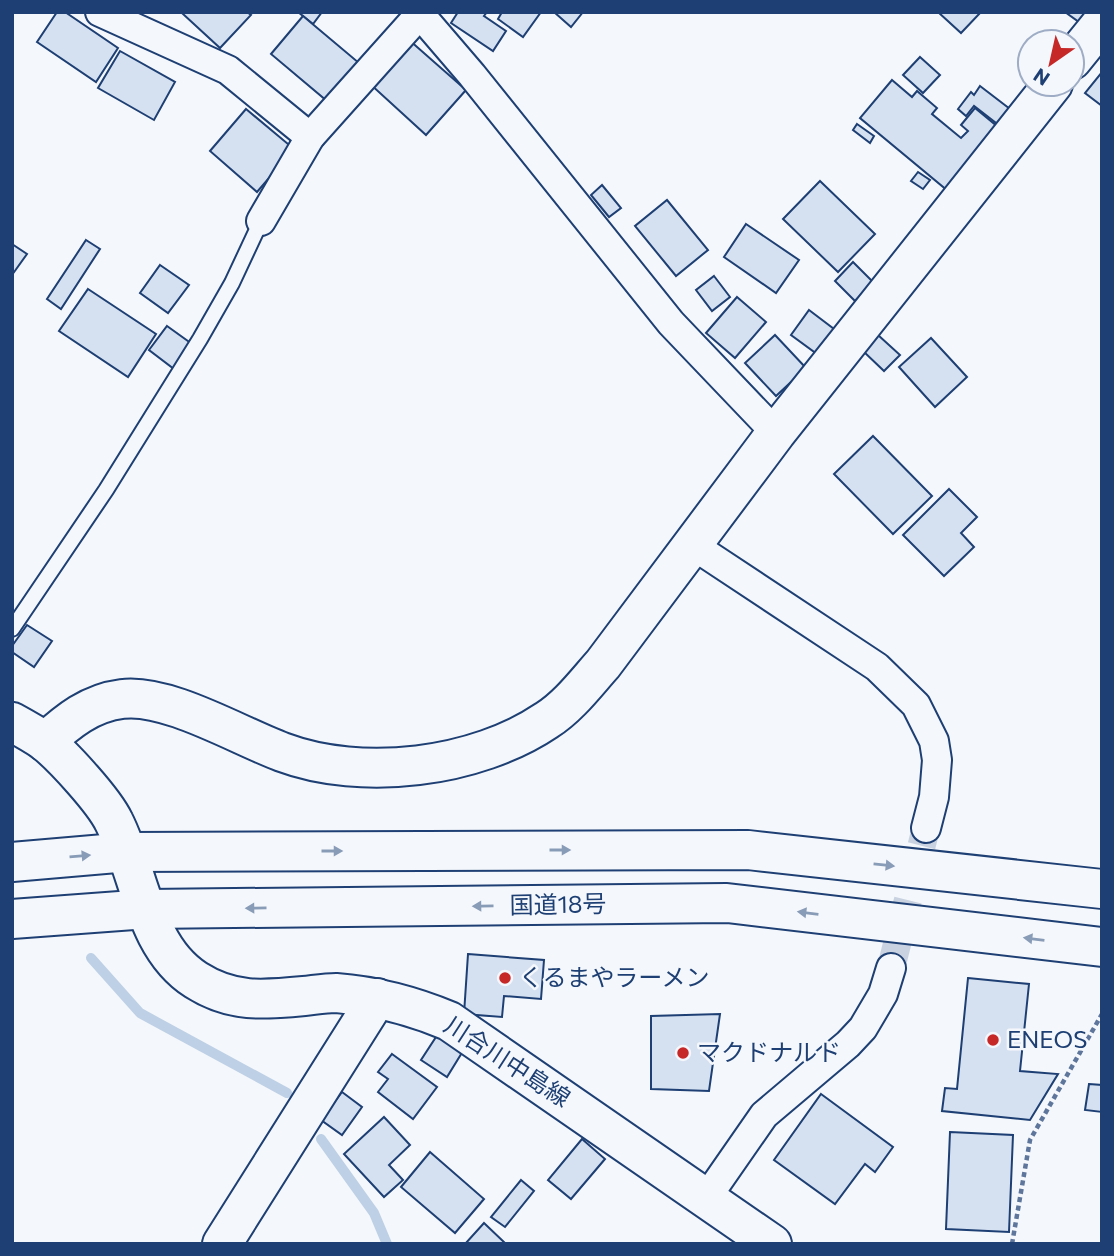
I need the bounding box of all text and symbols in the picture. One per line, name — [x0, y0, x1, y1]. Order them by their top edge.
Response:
north arrow — [1016, 28, 1086, 98]
text: N — [1029, 64, 1054, 91]
one-way arrow — [321, 845, 343, 857]
one-way arrow — [549, 845, 571, 856]
one-way arrow — [69, 850, 91, 861]
one-way arrow — [873, 859, 895, 870]
street label: 国道18号 — [509, 888, 607, 919]
one-way arrow — [472, 900, 494, 912]
one-way arrow — [244, 902, 266, 914]
one-way arrow — [797, 907, 819, 918]
one-way arrow — [1023, 933, 1045, 944]
place label: くるまやラーメン — [519, 962, 710, 991]
marker: くるまやラーメン — [497, 970, 513, 986]
street label: 川合川中島線 — [440, 1009, 576, 1112]
place label: ENEOS — [1007, 1024, 1087, 1053]
marker: ENEOS — [985, 1032, 1001, 1048]
place label: マクドナルド — [697, 1037, 841, 1066]
marker: マクドナルド — [675, 1045, 691, 1061]

